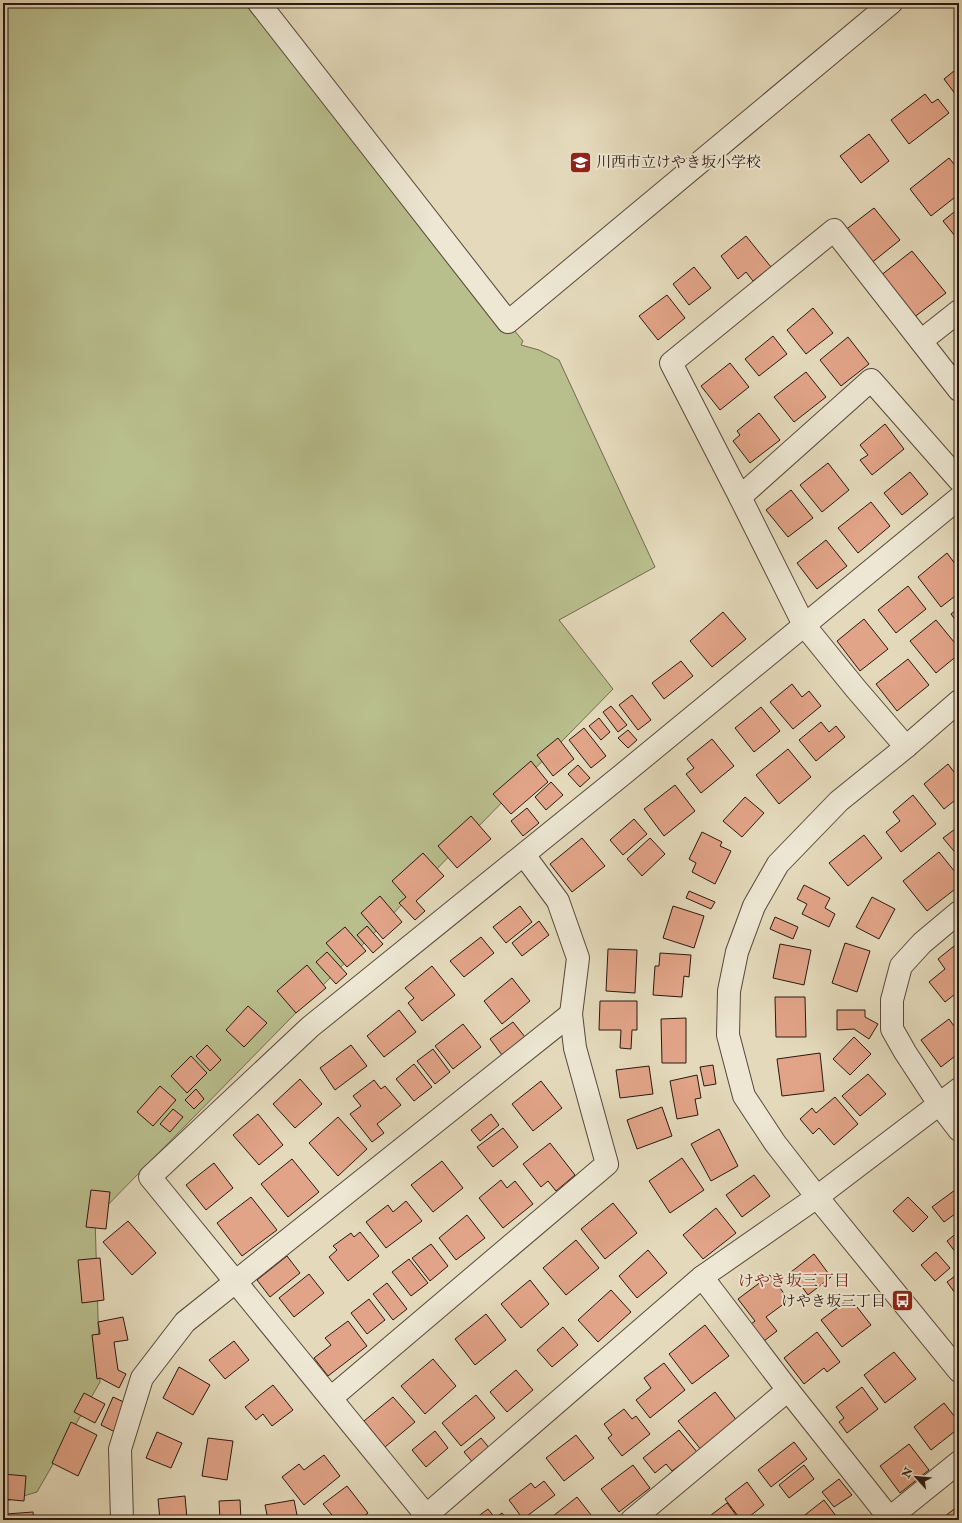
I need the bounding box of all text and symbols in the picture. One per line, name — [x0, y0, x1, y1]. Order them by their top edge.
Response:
school or university icon: 川西市立けやき坂小学校 — [567, 149, 593, 175]
place label: 川西市立けやき坂小学校 — [596, 153, 761, 172]
district label: けやき坂三丁目 — [738, 1271, 850, 1291]
bus stop icon: けやき坂三丁目 — [889, 1288, 915, 1314]
place label: けやき坂三丁目 — [781, 1292, 886, 1311]
north arrow — [896, 1457, 936, 1497]
text: N — [899, 1464, 916, 1481]

